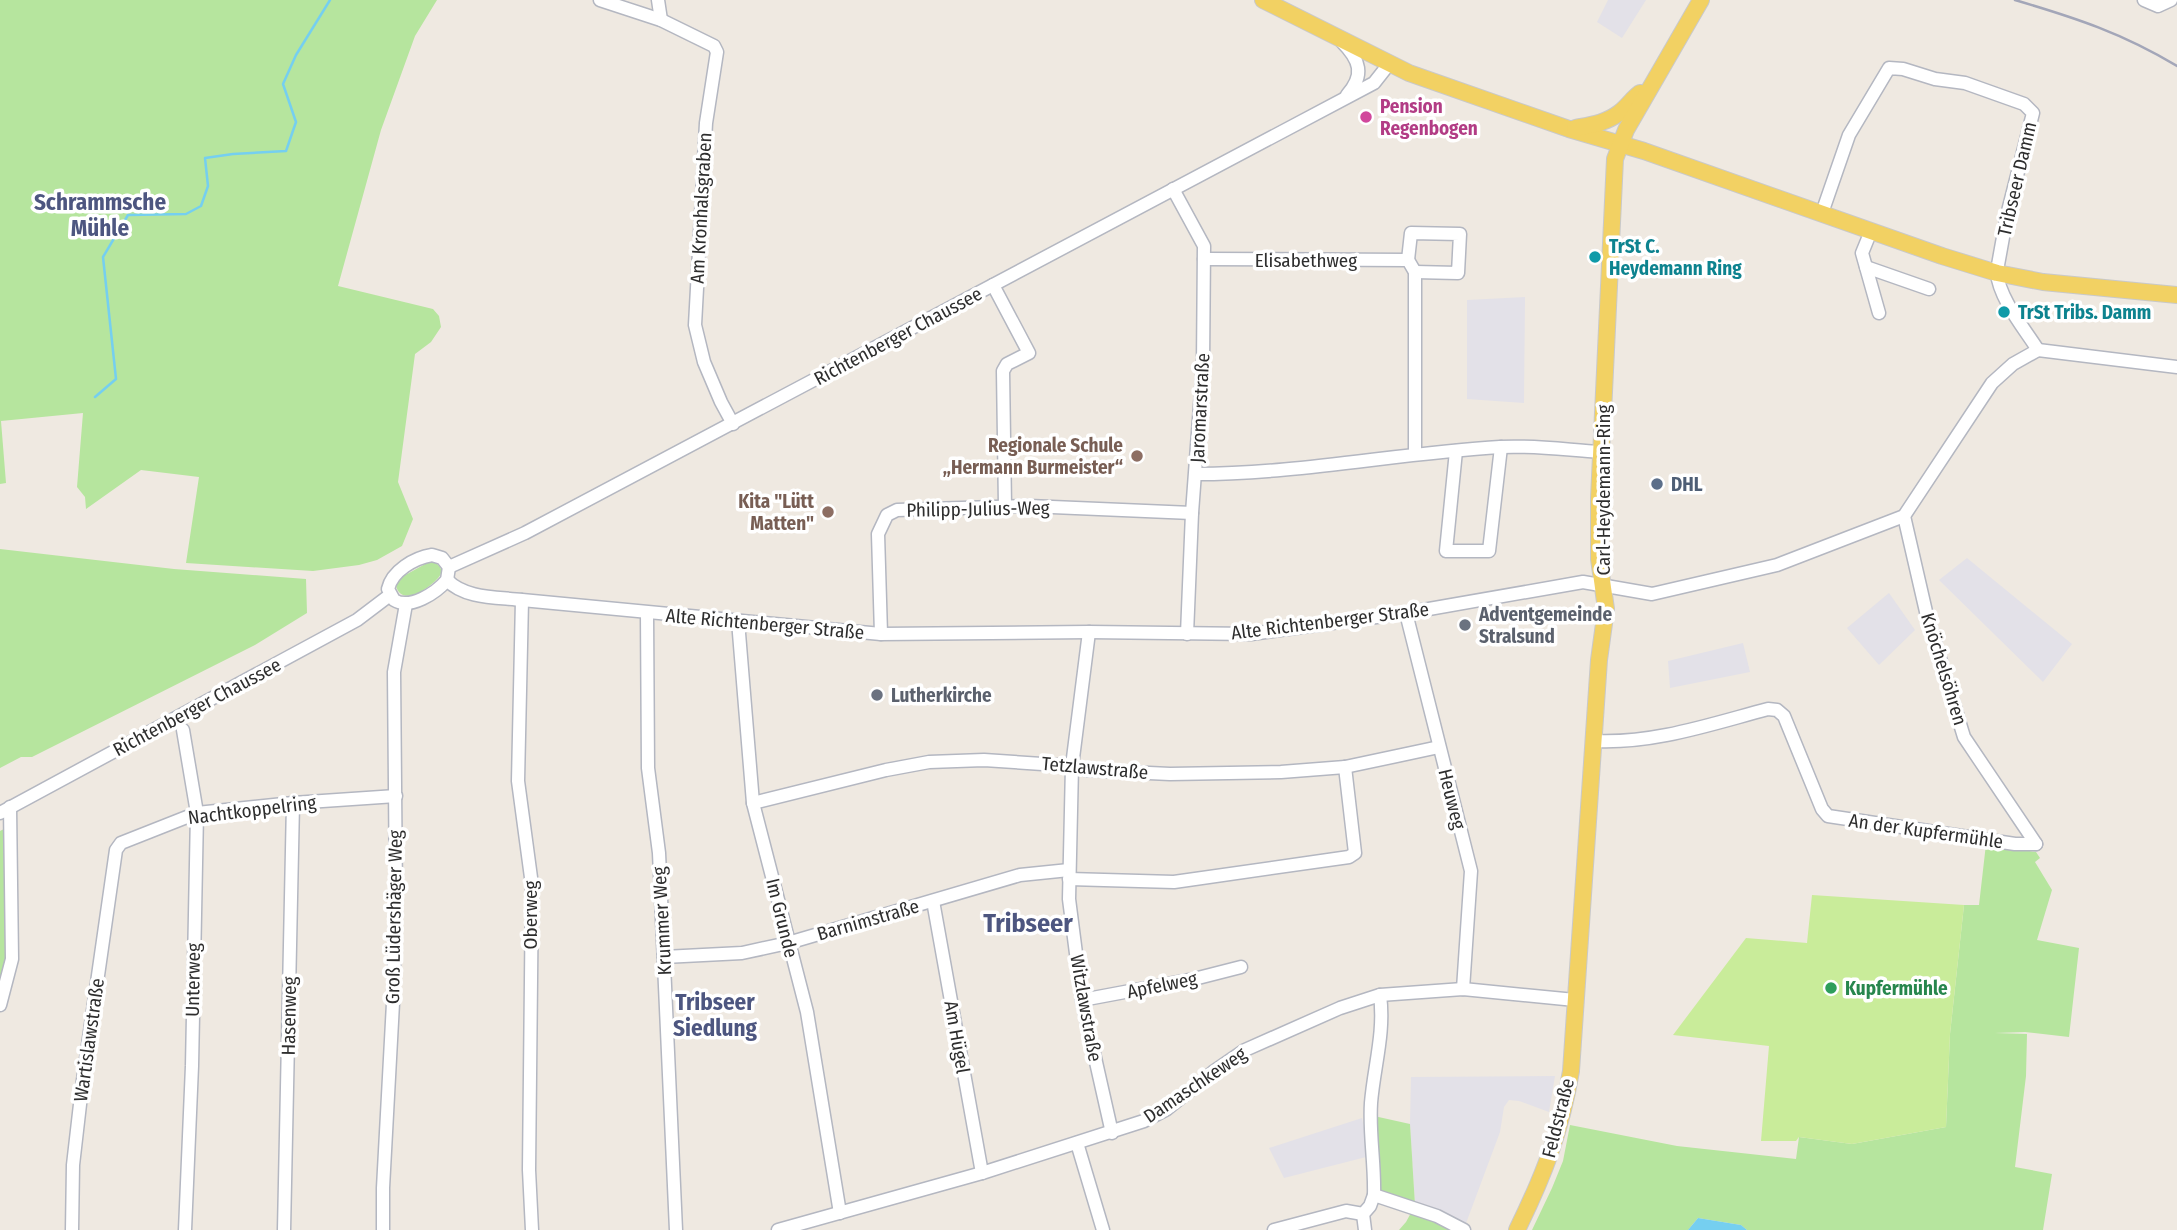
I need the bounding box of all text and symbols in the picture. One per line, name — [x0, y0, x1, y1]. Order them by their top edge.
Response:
place label: Pension Regenbogen — [1380, 95, 1478, 140]
marker: Pension Regenbogen — [1358, 109, 1374, 125]
street label: Tribseer Damm — [1993, 119, 2041, 239]
street label: Am Kronhalsgraben — [686, 132, 716, 284]
district label: Schrammsche Mühle — [34, 188, 166, 242]
place label: TrSt C. Heydemann Ring — [1609, 235, 1742, 280]
street label: Elisabethweg — [1255, 249, 1357, 272]
marker: TrSt C. Heydemann Ring — [1587, 249, 1603, 265]
street label: Richtenberger Chaussee — [810, 282, 986, 390]
place label: TrSt Tribs. Damm — [2018, 301, 2151, 324]
marker: TrSt Tribs. Damm — [1996, 304, 2012, 320]
street label: Jaromarstraße — [1186, 352, 1214, 464]
street label: Carl-Heydemann-Ring — [1592, 404, 1615, 576]
place label: Regionale Schule „Hermann Burmeister“ — [943, 434, 1123, 479]
marker: Regionale Schule „Hermann Burmeister“ — [1129, 448, 1145, 464]
place label: DHL — [1671, 473, 1703, 496]
marker: DHL — [1649, 476, 1665, 492]
place label: Kita "Lütt Matten" — [738, 490, 814, 535]
street label: Philipp-Julius-Weg — [906, 496, 1050, 522]
marker: Kita "Lütt Matten" — [820, 504, 836, 520]
street label: Alte Richtenberger Straße — [1230, 597, 1430, 645]
place label: Adventgemeinde Stralsund — [1478, 603, 1612, 648]
street label: Alte Richtenberger Straße — [665, 604, 865, 644]
street label: Knöchelsöhren — [1916, 610, 1972, 728]
marker: Adventgemeinde Stralsund — [1457, 617, 1473, 633]
street label: Richtenberger Chaussee — [109, 653, 285, 761]
place label: Lutherkirche — [891, 684, 992, 707]
marker: Lutherkirche — [869, 687, 885, 703]
street label: Tetzlawstraße — [1041, 752, 1149, 784]
street label: Heuweg — [1433, 766, 1471, 832]
street label: Nachtkoppelring — [187, 791, 317, 829]
street label: An der Kupfermühle — [1847, 809, 2005, 853]
street label: Groß Lüdershäger Weg — [381, 830, 407, 1004]
street label: Krummer Weg — [648, 866, 676, 976]
street label: Im Grunde — [761, 876, 803, 960]
street label: Oberweg — [519, 881, 542, 949]
street label: Barnimstraße — [814, 894, 922, 946]
district label: Tribseer — [983, 908, 1073, 939]
street label: Unterweg — [181, 943, 205, 1017]
street label: Witzlawstraße — [1065, 953, 1107, 1063]
street label: Apfelweg — [1125, 967, 1199, 1003]
street label: Hasenweg — [277, 976, 301, 1056]
street label: Wartislawstraße — [69, 977, 109, 1103]
place label: Kupfermühle — [1845, 977, 1948, 1000]
marker: Kupfermühle — [1823, 980, 1839, 996]
district label: Tribseer Siedlung — [673, 988, 757, 1042]
street label: Am Hügel — [939, 999, 975, 1075]
street label: Damaschkeweg — [1139, 1042, 1251, 1128]
street label: Feldstraße — [1537, 1076, 1579, 1160]

